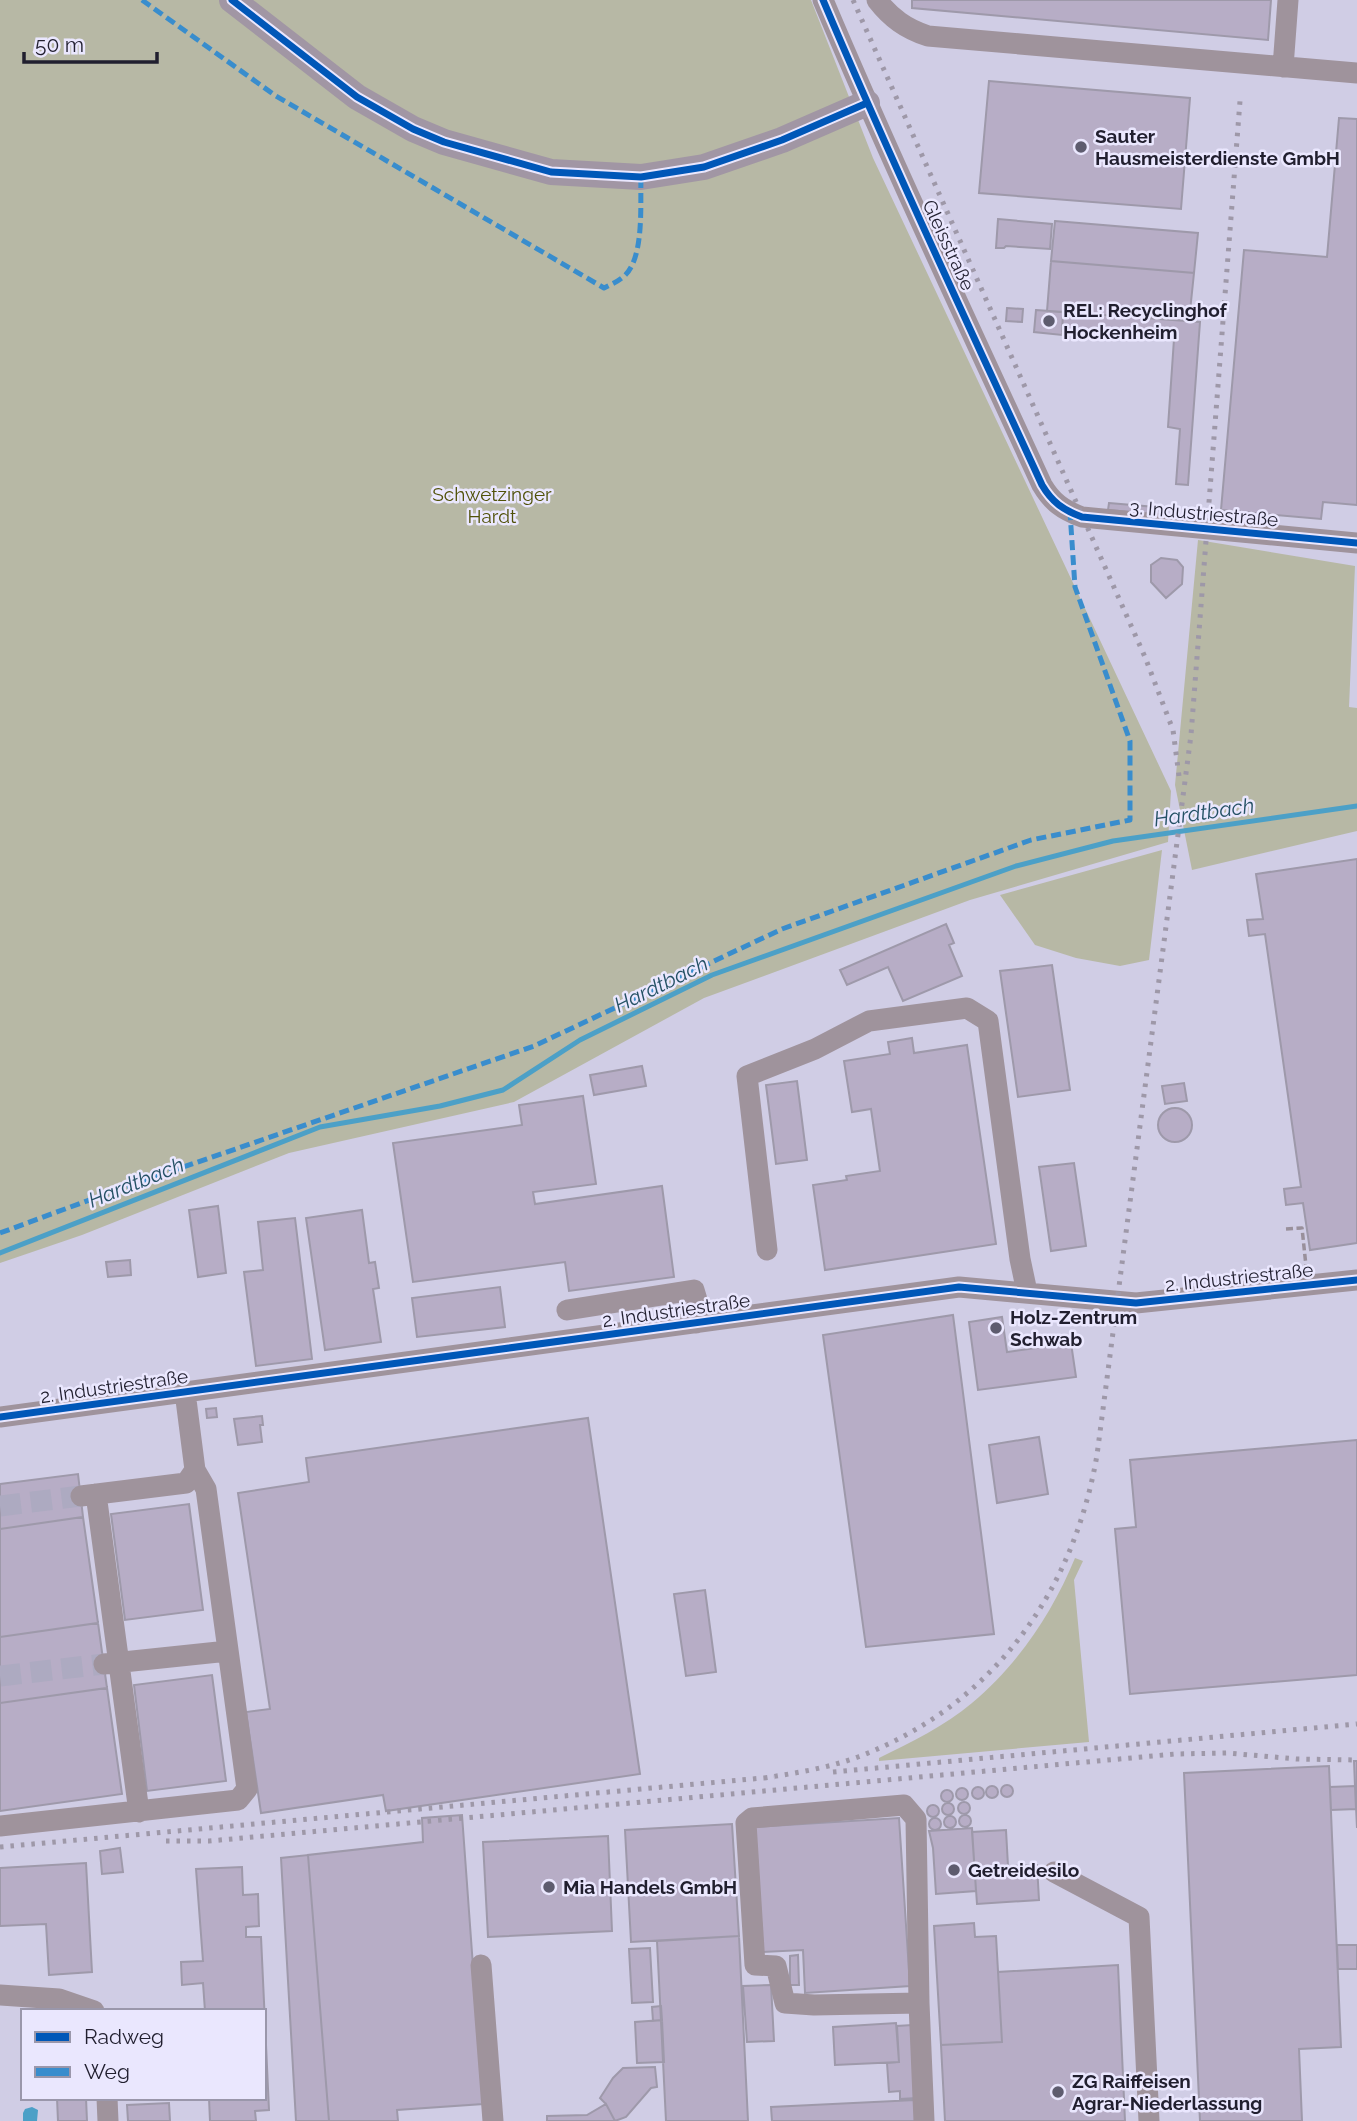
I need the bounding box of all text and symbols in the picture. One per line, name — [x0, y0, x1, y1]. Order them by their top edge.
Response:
scale bar — [24, 21, 158, 65]
text: 50 m — [35, 32, 84, 57]
place label: Sauter Hausmeisterdienste GmbH — [1095, 125, 1340, 169]
marker: Sauter Hausmeisterdienste GmbH — [1073, 139, 1089, 155]
street label: Gleisstraße — [918, 196, 980, 294]
place label: REL: Recyclinghof Hockenheim — [1063, 299, 1228, 343]
marker: REL: Recyclinghof Hockenheim — [1041, 313, 1057, 329]
park label: Schwetzinger Hardt — [432, 483, 552, 527]
street label: 3. Industriestraße — [1129, 496, 1279, 530]
water label: Hardtbach — [1152, 793, 1256, 831]
water label: Hardtbach — [610, 951, 712, 1017]
water label: Hardtbach — [84, 1151, 188, 1213]
street label: 2. Industriestraße — [1164, 1258, 1314, 1296]
street label: 2. Industriestraße — [601, 1289, 751, 1331]
place label: Holz-Zentrum Schwab — [1010, 1306, 1137, 1350]
marker: Holz-Zentrum Schwab — [988, 1320, 1004, 1336]
street label: 2. Industriestraße — [39, 1365, 189, 1407]
place label: Getreidesilo — [968, 1859, 1079, 1881]
marker: Getreidesilo — [946, 1862, 962, 1878]
place label: Mia Handels GmbH — [563, 1876, 737, 1898]
marker: Mia Handels GmbH — [541, 1879, 557, 1895]
legend — [21, 2009, 266, 2100]
text: Radweg — [84, 2024, 164, 2049]
text: Weg — [84, 2059, 130, 2084]
place label: ZG Raiffeisen Agrar-Niederlassung — [1072, 2070, 1262, 2114]
marker: ZG Raiffeisen Agrar-Niederlassung — [1050, 2084, 1066, 2100]

